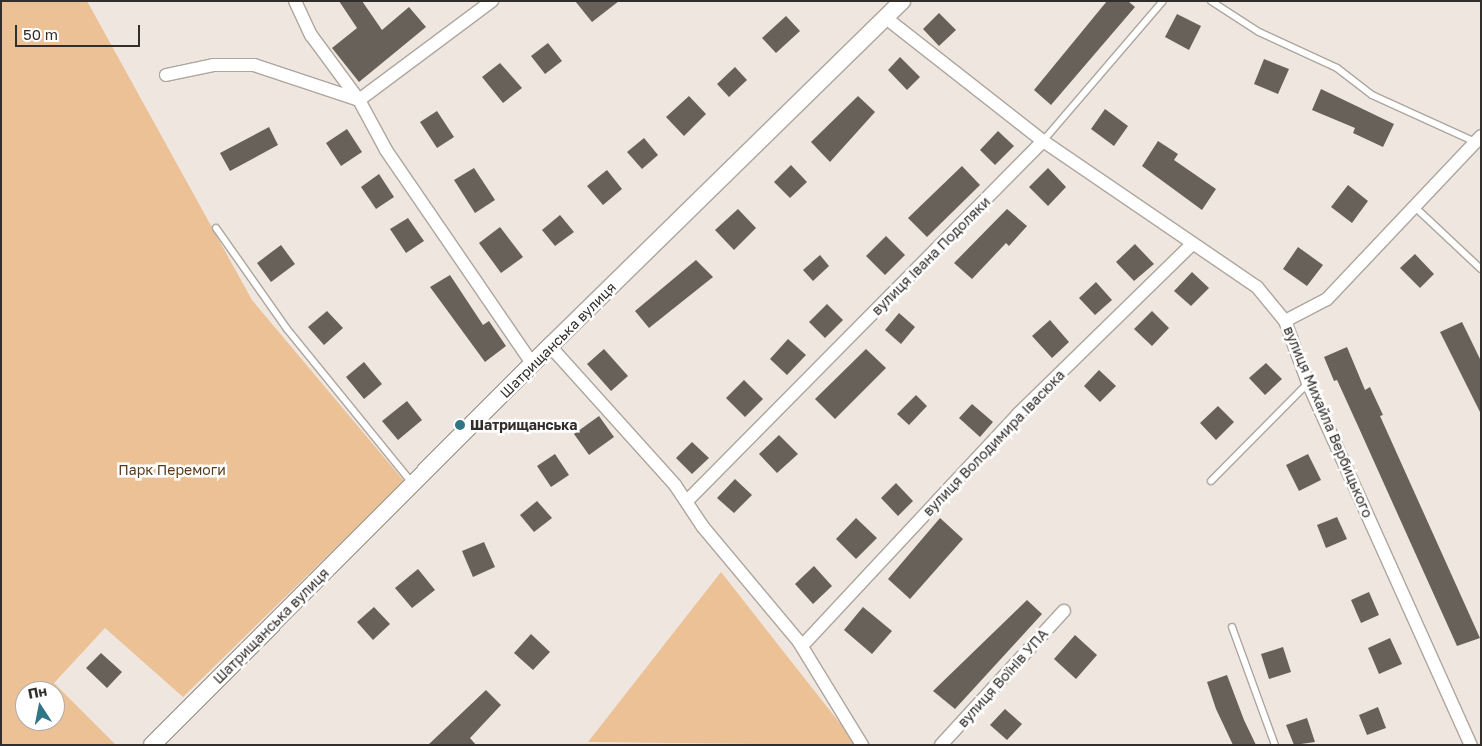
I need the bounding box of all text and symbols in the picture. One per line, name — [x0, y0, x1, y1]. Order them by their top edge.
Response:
scale bar — [18, 15, 142, 47]
text: 50 m — [23, 25, 58, 43]
street label: вулиця Івана Подоляки — [868, 193, 994, 319]
street label: Шатрищанська вулиця — [497, 279, 619, 401]
street label: вулиця Михайла Вербицького — [1280, 324, 1376, 520]
street label: вулиця Володимира Івасюка — [920, 366, 1068, 520]
place label: Шатрищанська — [470, 417, 577, 433]
marker: Шатрищанська — [454, 419, 466, 431]
park label: Парк Перемоги — [118, 462, 226, 478]
street label: Шатрищанська вулиця — [210, 565, 332, 687]
street label: вулиця Воїнів УПА — [954, 625, 1052, 731]
north arrow — [15, 681, 65, 731]
text: Пн — [26, 682, 48, 702]

